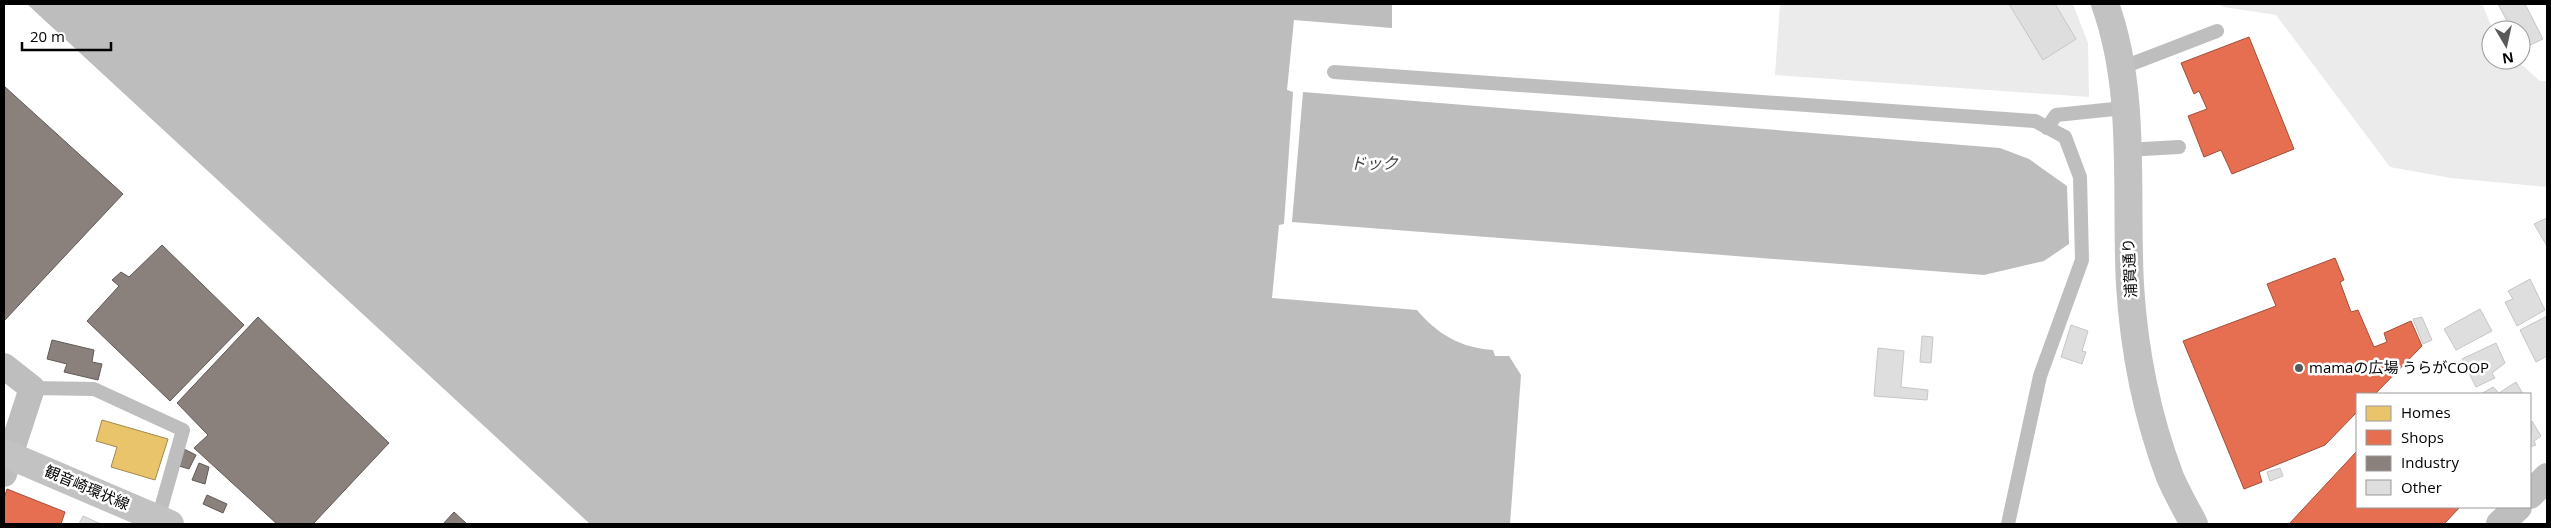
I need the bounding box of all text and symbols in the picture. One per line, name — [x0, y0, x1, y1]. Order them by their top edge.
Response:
scale bar — [22, 20, 111, 52]
north arrow — [2481, 20, 2531, 70]
text: 20 m — [30, 26, 65, 46]
text: N — [2501, 48, 2515, 69]
water label: ドック — [1350, 152, 1399, 174]
street label: 浦賀通り — [2117, 238, 2141, 299]
place label: mamaの広場 うらがCOOP — [2309, 357, 2489, 377]
marker: mamaの広場 うらがCOOP — [2293, 362, 2305, 374]
legend — [2356, 393, 2531, 508]
text: Homes — [2401, 402, 2451, 422]
text: Shops — [2401, 427, 2444, 447]
text: Industry — [2401, 452, 2459, 472]
street label: 観音崎環状線 — [42, 460, 133, 514]
text: Other — [2401, 477, 2442, 497]

